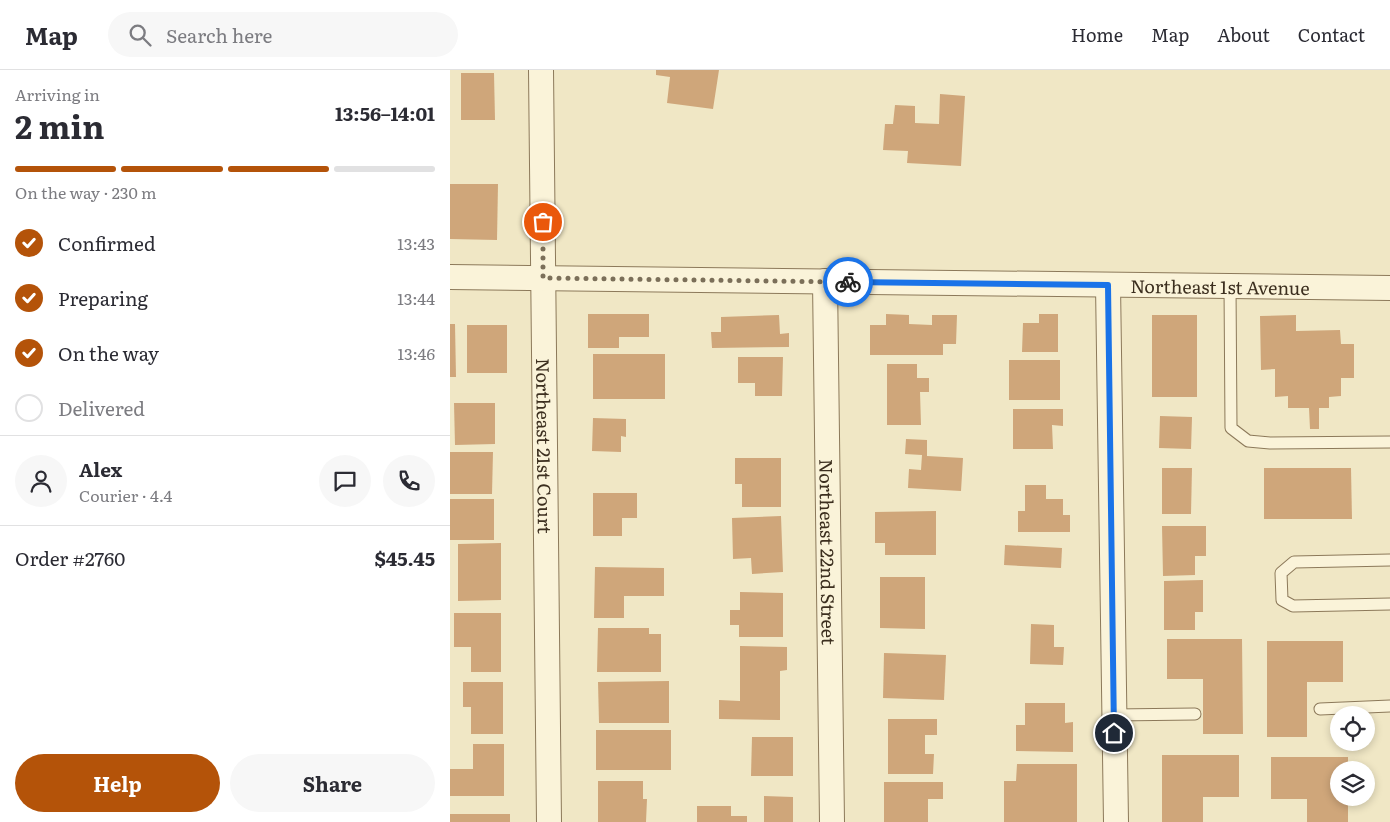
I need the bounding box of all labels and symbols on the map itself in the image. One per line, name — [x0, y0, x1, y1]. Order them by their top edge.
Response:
pin — [522, 201, 564, 243]
courier — [823, 257, 873, 307]
street label: Northeast 1st Avenue — [1130, 271, 1310, 301]
street label: Northeast 21st Court — [531, 358, 559, 535]
street label: Northeast 22nd Street — [814, 459, 843, 646]
pin — [1093, 712, 1135, 754]

